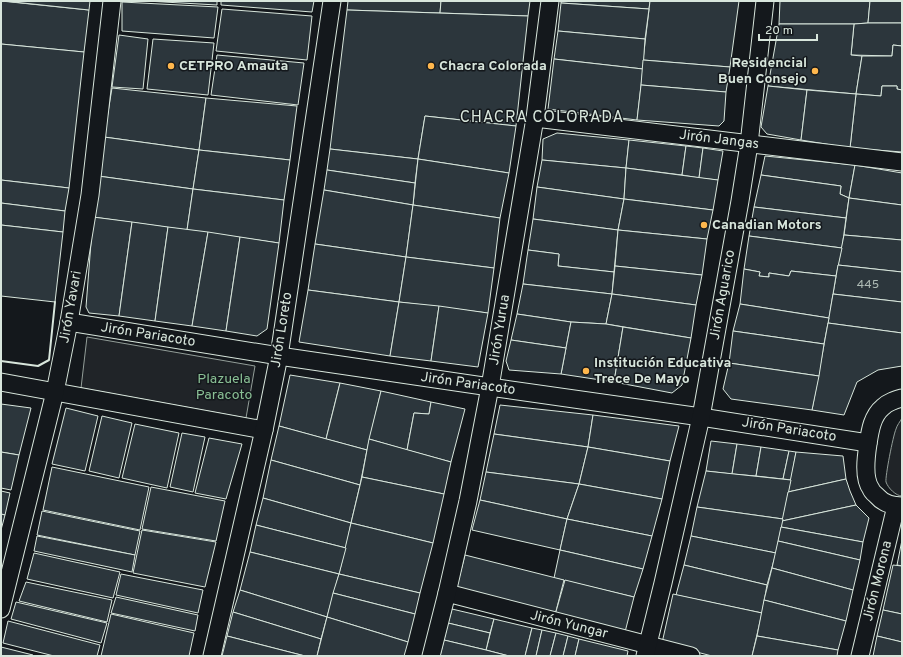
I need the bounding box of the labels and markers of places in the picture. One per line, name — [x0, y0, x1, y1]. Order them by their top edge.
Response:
place label: Residencial Buen Consejo — [718, 55, 807, 88]
place label: CETPRO Amauta — [179, 58, 288, 75]
place label: Chacra Colorada — [439, 58, 547, 75]
marker: CETPRO Amauta — [166, 61, 176, 71]
marker: Chacra Colorada — [426, 61, 436, 71]
marker: Residencial Buen Consejo — [810, 66, 820, 76]
place label: Canadian Motors — [712, 217, 822, 234]
marker: Canadian Motors — [699, 220, 709, 230]
place label: Institución Educativa Trece De Mayo — [594, 355, 731, 388]
marker: Institución Educativa Trece De Mayo — [581, 366, 591, 376]

